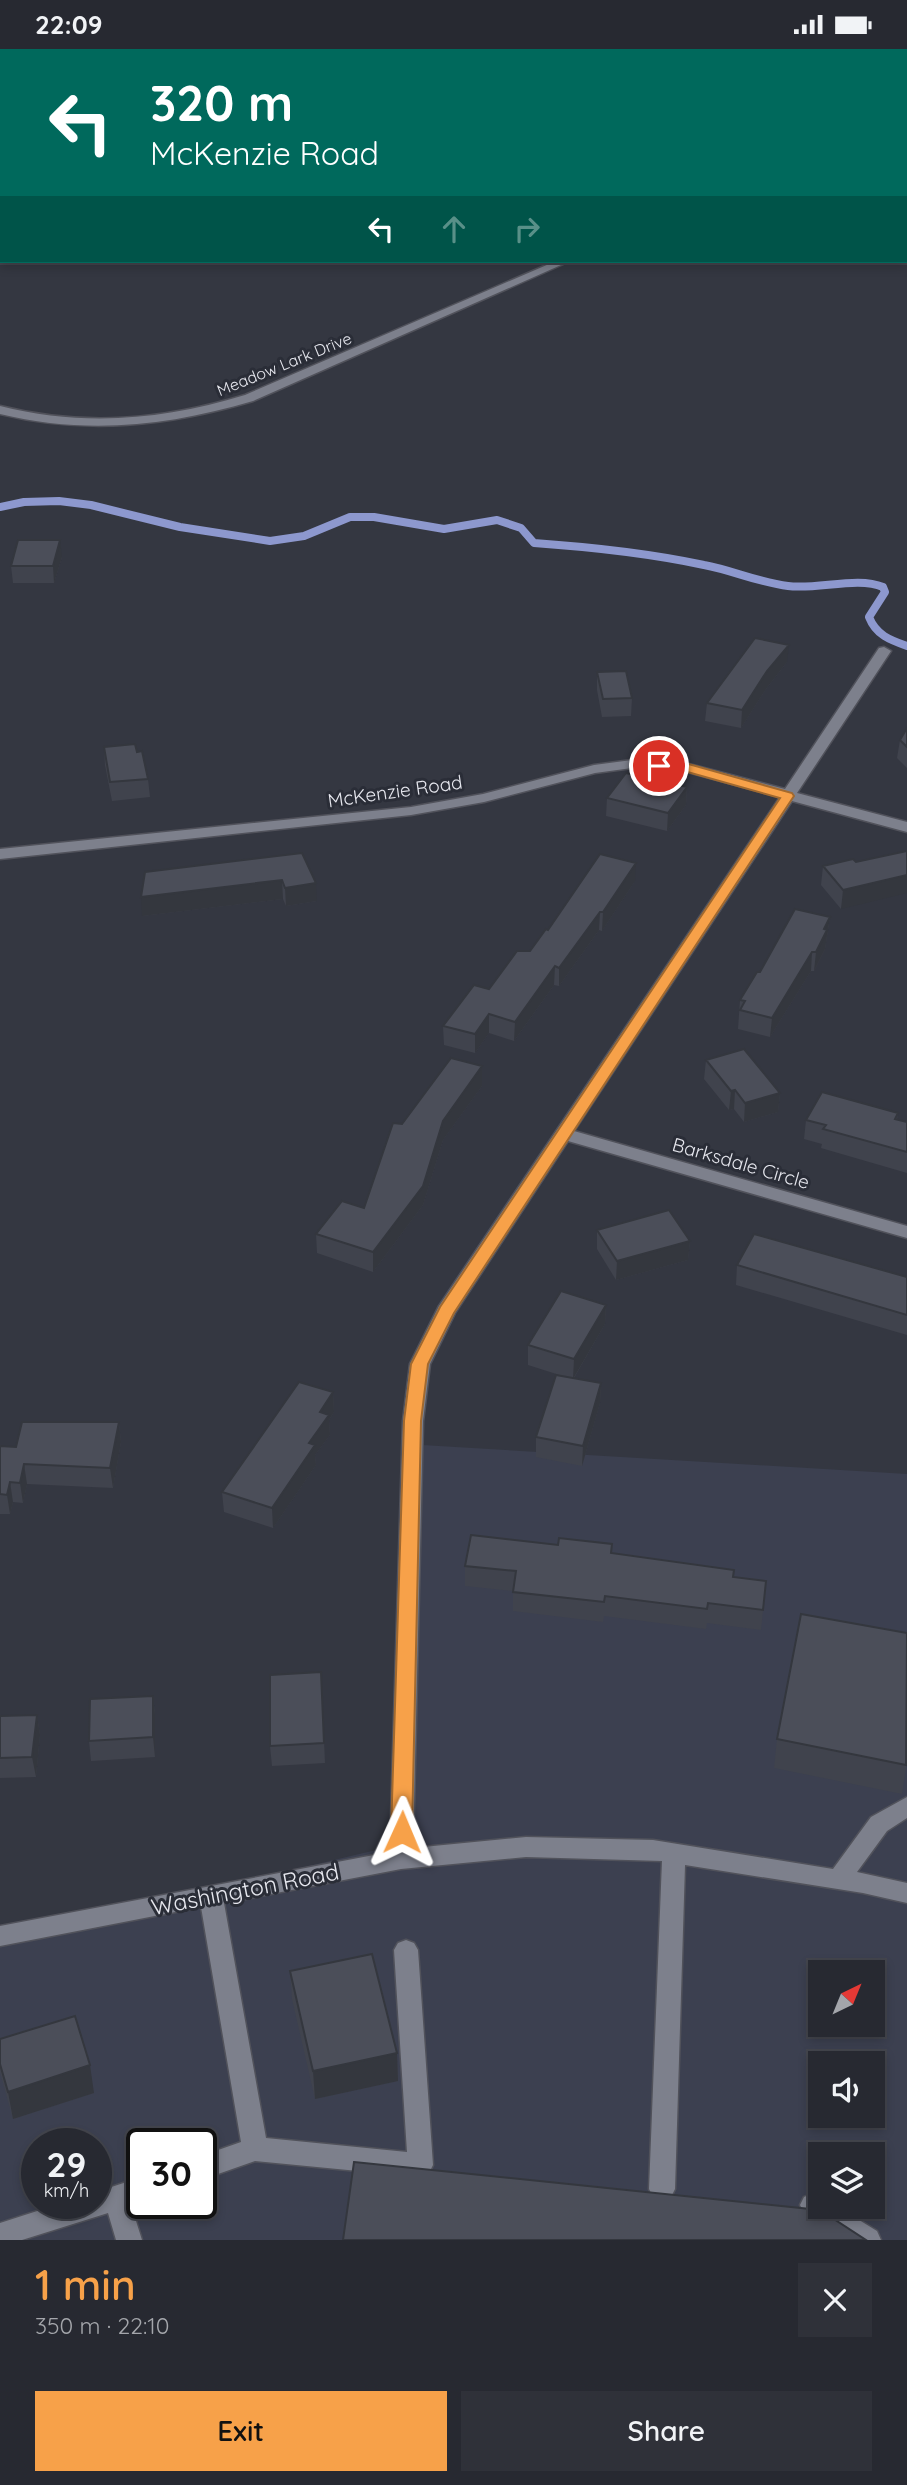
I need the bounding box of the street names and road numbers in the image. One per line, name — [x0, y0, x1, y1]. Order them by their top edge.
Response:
street label: Meadow Lark Drive — [214, 328, 354, 400]
street label: McKenzie Road — [326, 770, 464, 812]
street label: Barksdale Circle — [670, 1132, 812, 1194]
street label: Washington Road — [149, 1857, 341, 1921]

